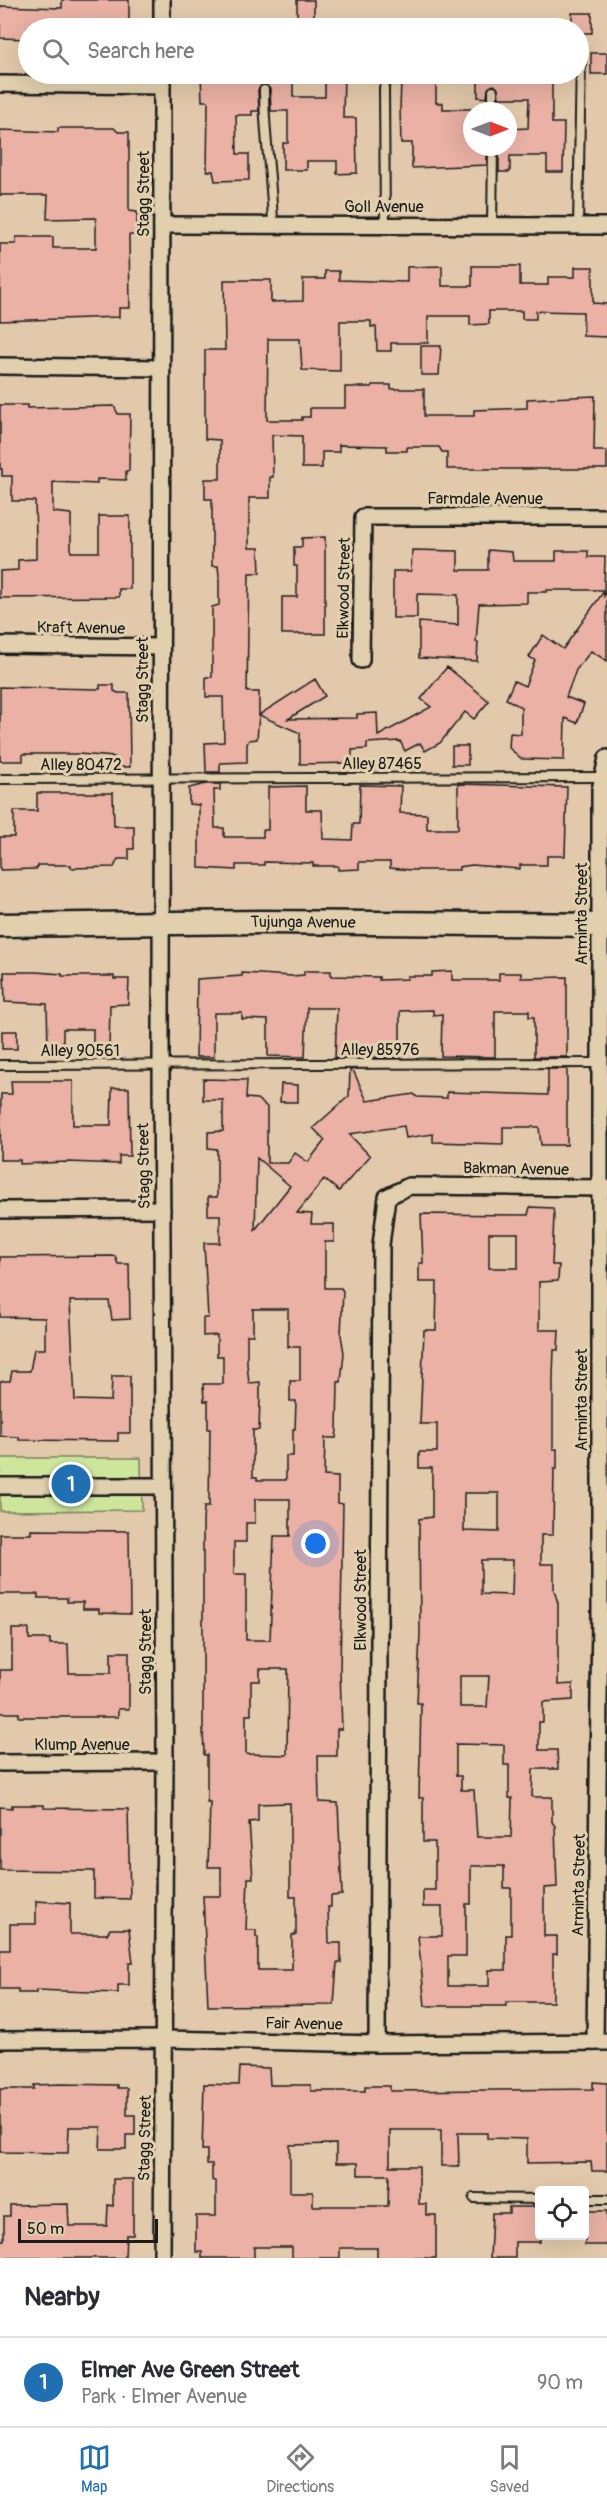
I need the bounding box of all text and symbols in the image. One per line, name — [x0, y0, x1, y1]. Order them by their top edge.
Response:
search box — [18, 18, 589, 84]
icon: search — [39, 35, 72, 68]
text: Search here — [87, 37, 194, 65]
north arrow — [463, 102, 517, 156]
street label: Stagg Street — [134, 150, 154, 237]
street label: Goll Avenue — [344, 197, 424, 217]
street label: Farmdale Avenue — [427, 489, 543, 509]
street label: Elkwood Street — [333, 537, 355, 639]
street label: Kraft Avenue — [37, 617, 125, 639]
street label: Stagg Street — [133, 636, 153, 723]
street label: Alley 87465 — [342, 754, 422, 774]
street label: Alley 80472 — [40, 755, 122, 775]
street label: Arminta Street — [572, 862, 592, 965]
street label: Tujunga Avenue — [250, 912, 356, 933]
street label: Alley 85976 — [341, 1040, 419, 1060]
street label: Alley 90561 — [40, 1041, 120, 1061]
street label: Stagg Street — [133, 1122, 155, 1209]
street label: Bakman Avenue — [463, 1158, 569, 1180]
street label: Arminta Street — [572, 1348, 592, 1451]
pin: 1 — [52, 1462, 90, 1506]
your location — [301, 1529, 330, 1558]
street label: Elkwood Street — [351, 1549, 371, 1651]
street label: Stagg Street — [136, 1608, 156, 1695]
street label: Klump Avenue — [34, 1735, 130, 1755]
street label: Arminta Street — [568, 1833, 590, 1936]
street label: Fair Avenue — [265, 2013, 343, 2035]
street label: Stagg Street — [134, 2094, 156, 2181]
map controls — [535, 2186, 589, 2240]
button: locate — [535, 2186, 589, 2240]
scale bar — [18, 2216, 158, 2244]
text: 50 m — [27, 2219, 64, 2239]
text: Nearby — [24, 2281, 100, 2313]
text: Elmer Ave Green Street — [81, 2356, 299, 2384]
text: 1 — [40, 2370, 47, 2395]
text: 90 m — [537, 2370, 583, 2395]
text: Park · Elmer Avenue — [81, 2384, 247, 2409]
tab: Map — [78, 2441, 111, 2497]
tab: Directions — [266, 2441, 334, 2497]
tab: Saved — [490, 2441, 529, 2497]

